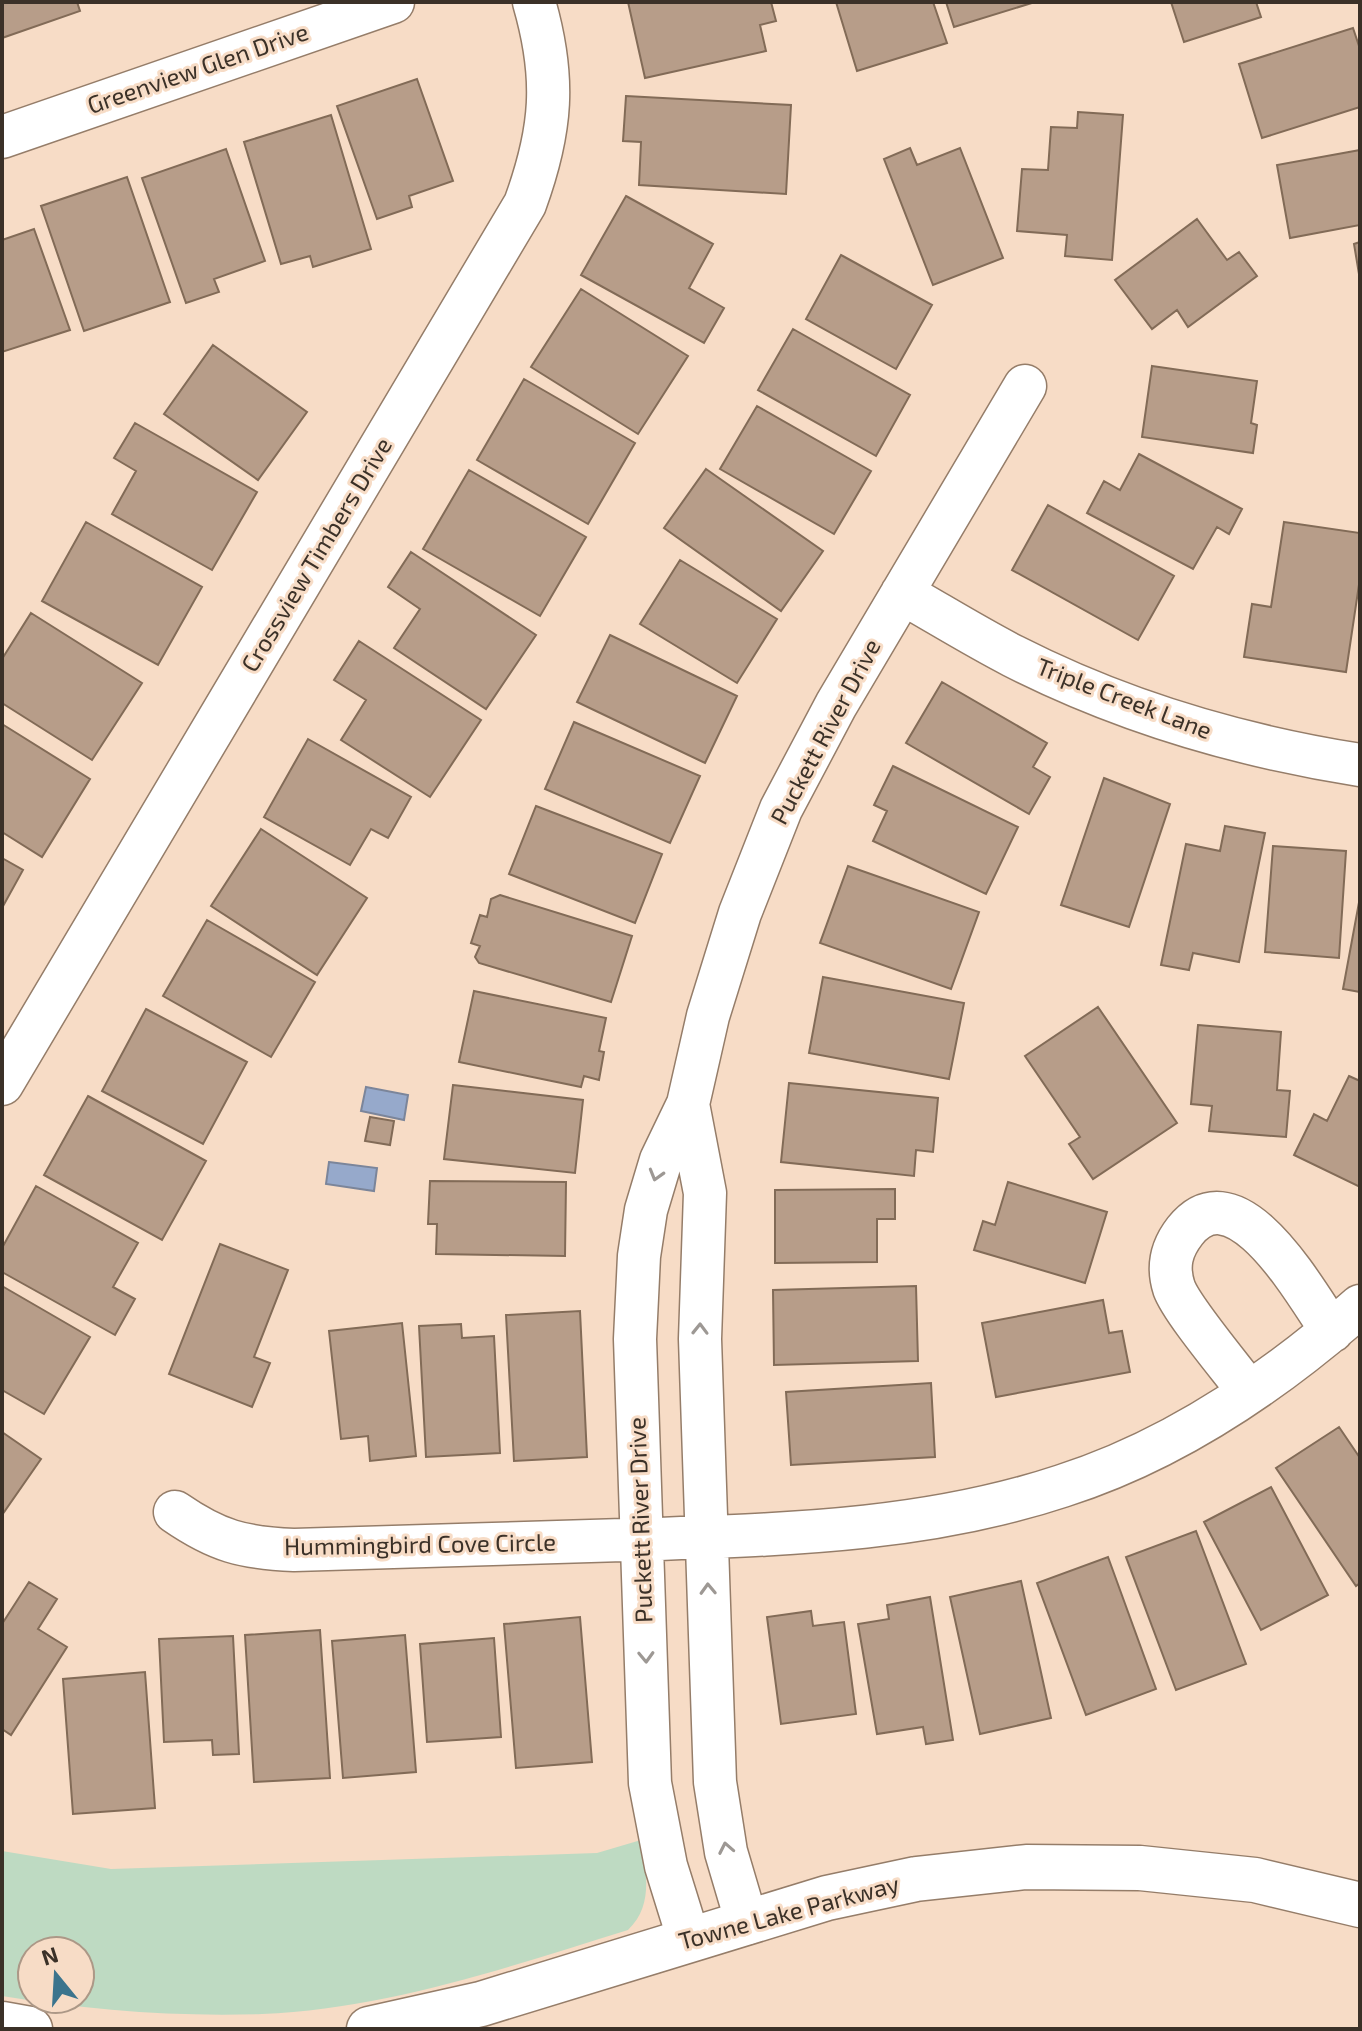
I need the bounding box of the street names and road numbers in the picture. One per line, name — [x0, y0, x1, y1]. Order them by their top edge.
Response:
street label: Greenview Glen Drive — [83, 16, 312, 119]
street label: Crossview Timbers Drive — [234, 432, 397, 677]
street label: Puckett River Drive — [764, 634, 886, 829]
street label: Triple Creek Lane — [1033, 651, 1216, 744]
street label: Puckett River Drive — [621, 1417, 658, 1623]
street label: Hummingbird Cove Circle — [284, 1527, 556, 1560]
street label: Towne Lake Parkway — [675, 1868, 902, 1955]

